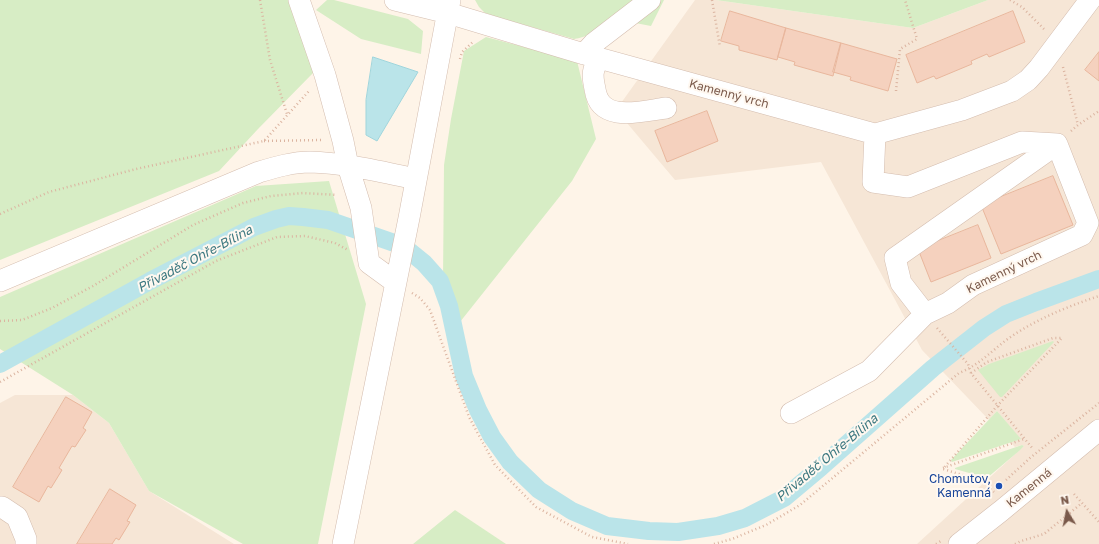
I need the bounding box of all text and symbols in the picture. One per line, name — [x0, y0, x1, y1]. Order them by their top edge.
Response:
street label: Kamenný vrch — [688, 76, 770, 112]
water label: Přivaděč Ohře-Bílina — [135, 222, 255, 296]
street label: Kamenný vrch — [964, 248, 1044, 296]
water label: Přivaděč Ohře-Bílina — [773, 411, 881, 505]
street label: Kamenná — [1003, 465, 1055, 511]
place label: Chomutov, Kamenná — [929, 472, 991, 500]
marker: Chomutov, Kamenná — [994, 481, 1004, 491]
north arrow — [1047, 492, 1087, 532]
text: N — [1060, 493, 1070, 507]

